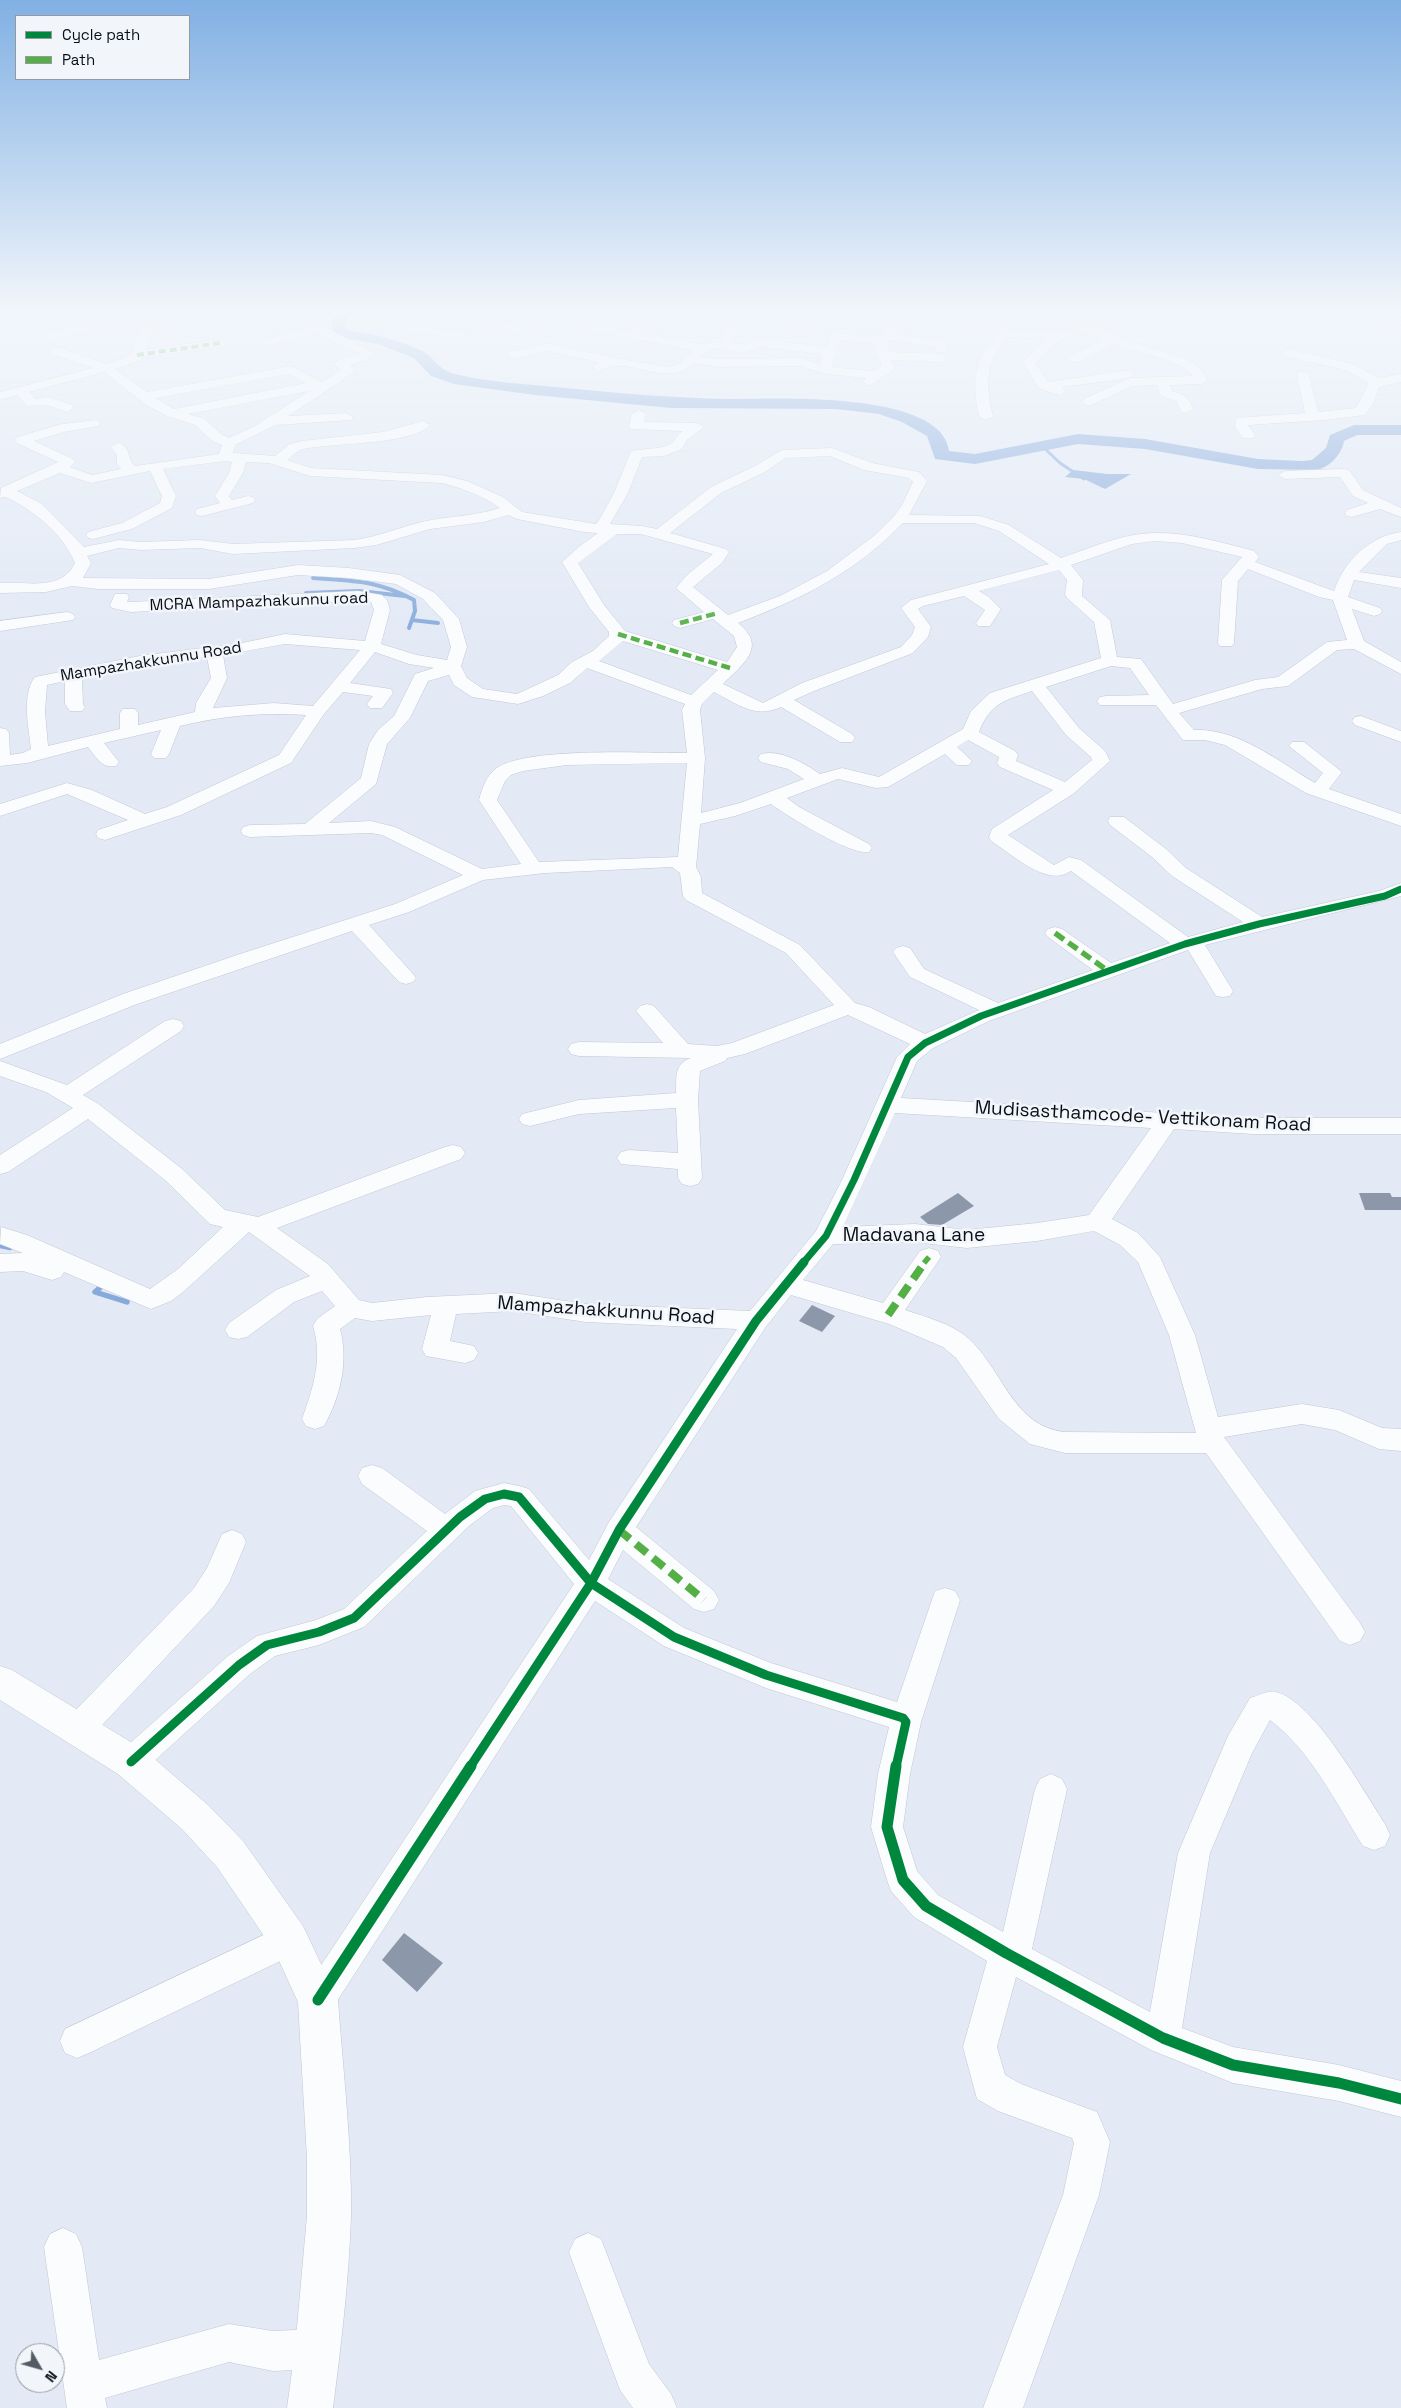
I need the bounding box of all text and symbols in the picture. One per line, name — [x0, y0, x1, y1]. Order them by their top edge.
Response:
legend — [15, 15, 190, 80]
text: Cycle path — [62, 25, 140, 44]
text: Path — [62, 50, 95, 69]
street label: MCRA Mampazhakunnu road — [149, 589, 369, 615]
street label: Mampazhakkunnu Road — [59, 638, 243, 686]
street label: Mudisasthamcode- Vettikonam Road — [974, 1097, 1312, 1137]
street label: Madavana Lane — [843, 1225, 985, 1247]
street label: Mampazhakkunnu Road — [497, 1292, 715, 1330]
north arrow — [15, 2343, 65, 2393]
text: N — [41, 2367, 61, 2386]

